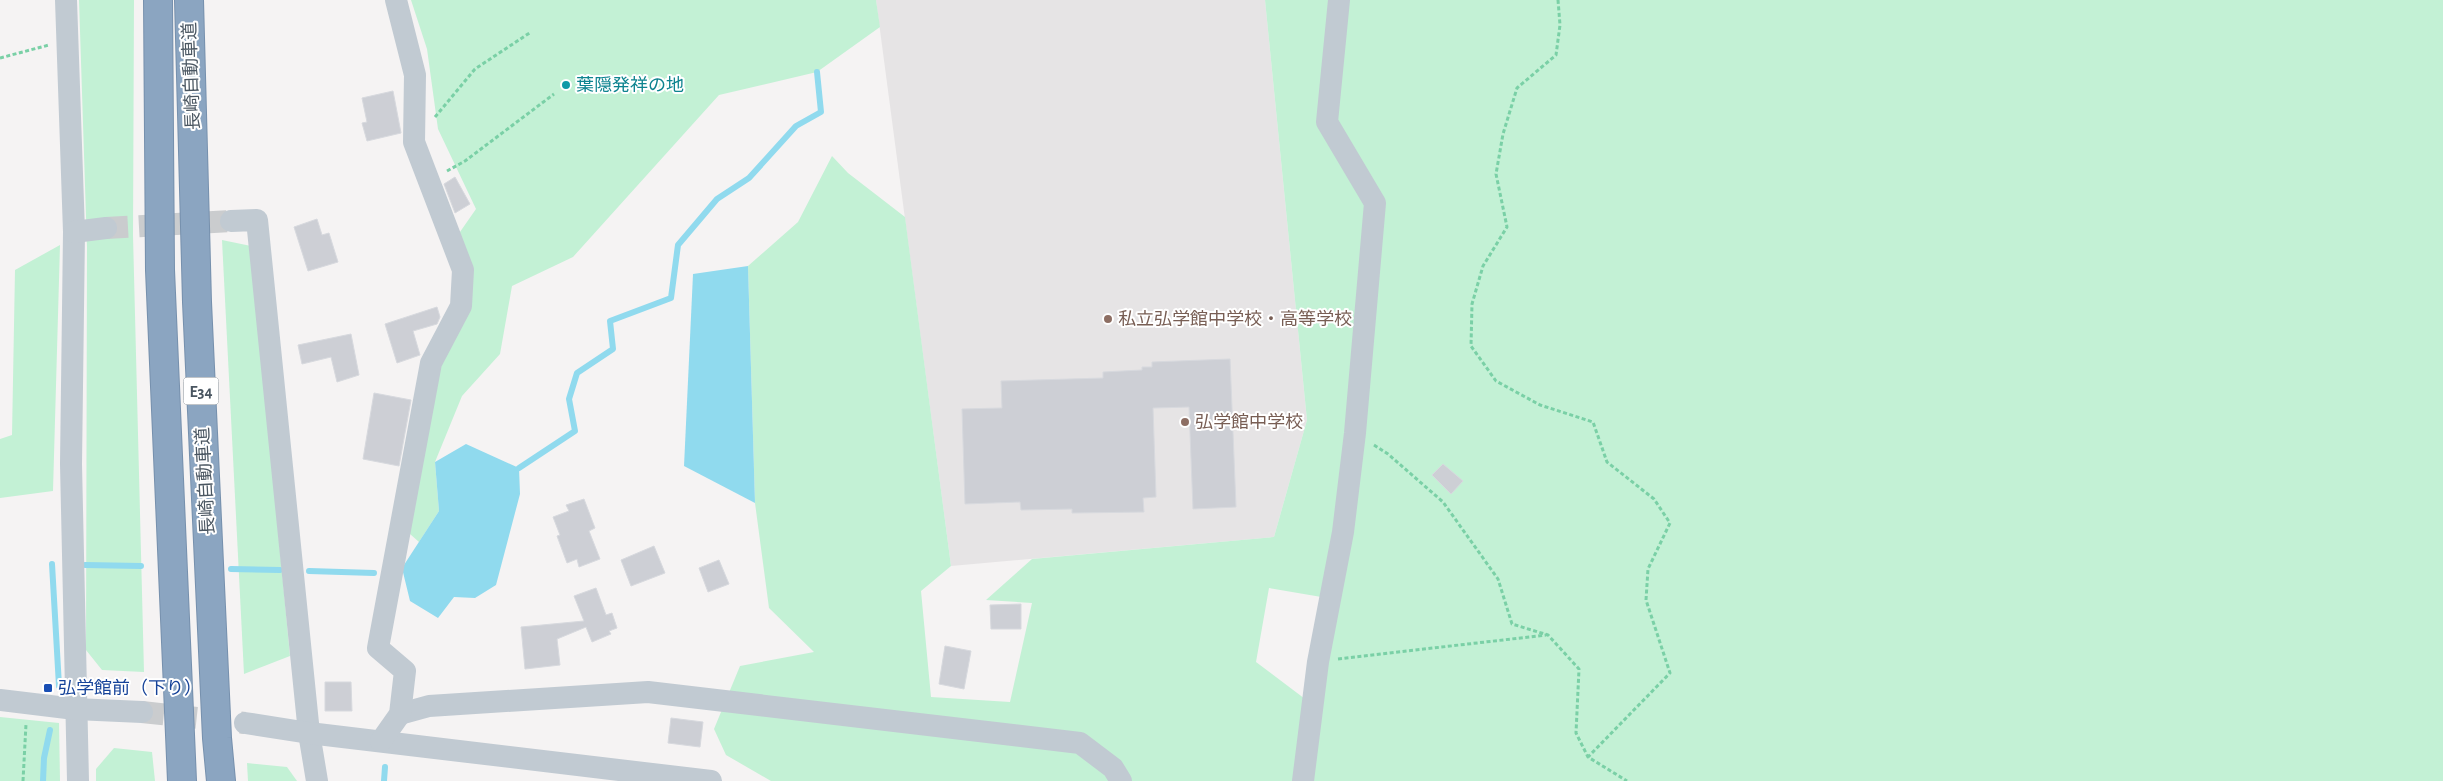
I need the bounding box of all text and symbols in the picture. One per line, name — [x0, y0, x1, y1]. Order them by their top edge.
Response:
street label: 長崎自動車道 — [179, 22, 203, 130]
place label: 葉隠発祥の地 — [576, 75, 684, 95]
marker: 葉隠発祥の地 — [560, 79, 572, 91]
place label: 私立弘学館中学校・高等学校 — [1118, 309, 1352, 329]
marker: 私立弘学館中学校・高等学校 — [1102, 313, 1114, 325]
road number: E34 — [184, 378, 218, 404]
place label: 弘学館中学校 — [1195, 412, 1303, 432]
marker: 弘学館中学校 — [1179, 416, 1191, 428]
street label: 長崎自動車道 — [192, 427, 218, 535]
place label: 弘学館前（下り） — [58, 678, 202, 698]
marker: 弘学館前（下り） — [42, 682, 54, 694]

